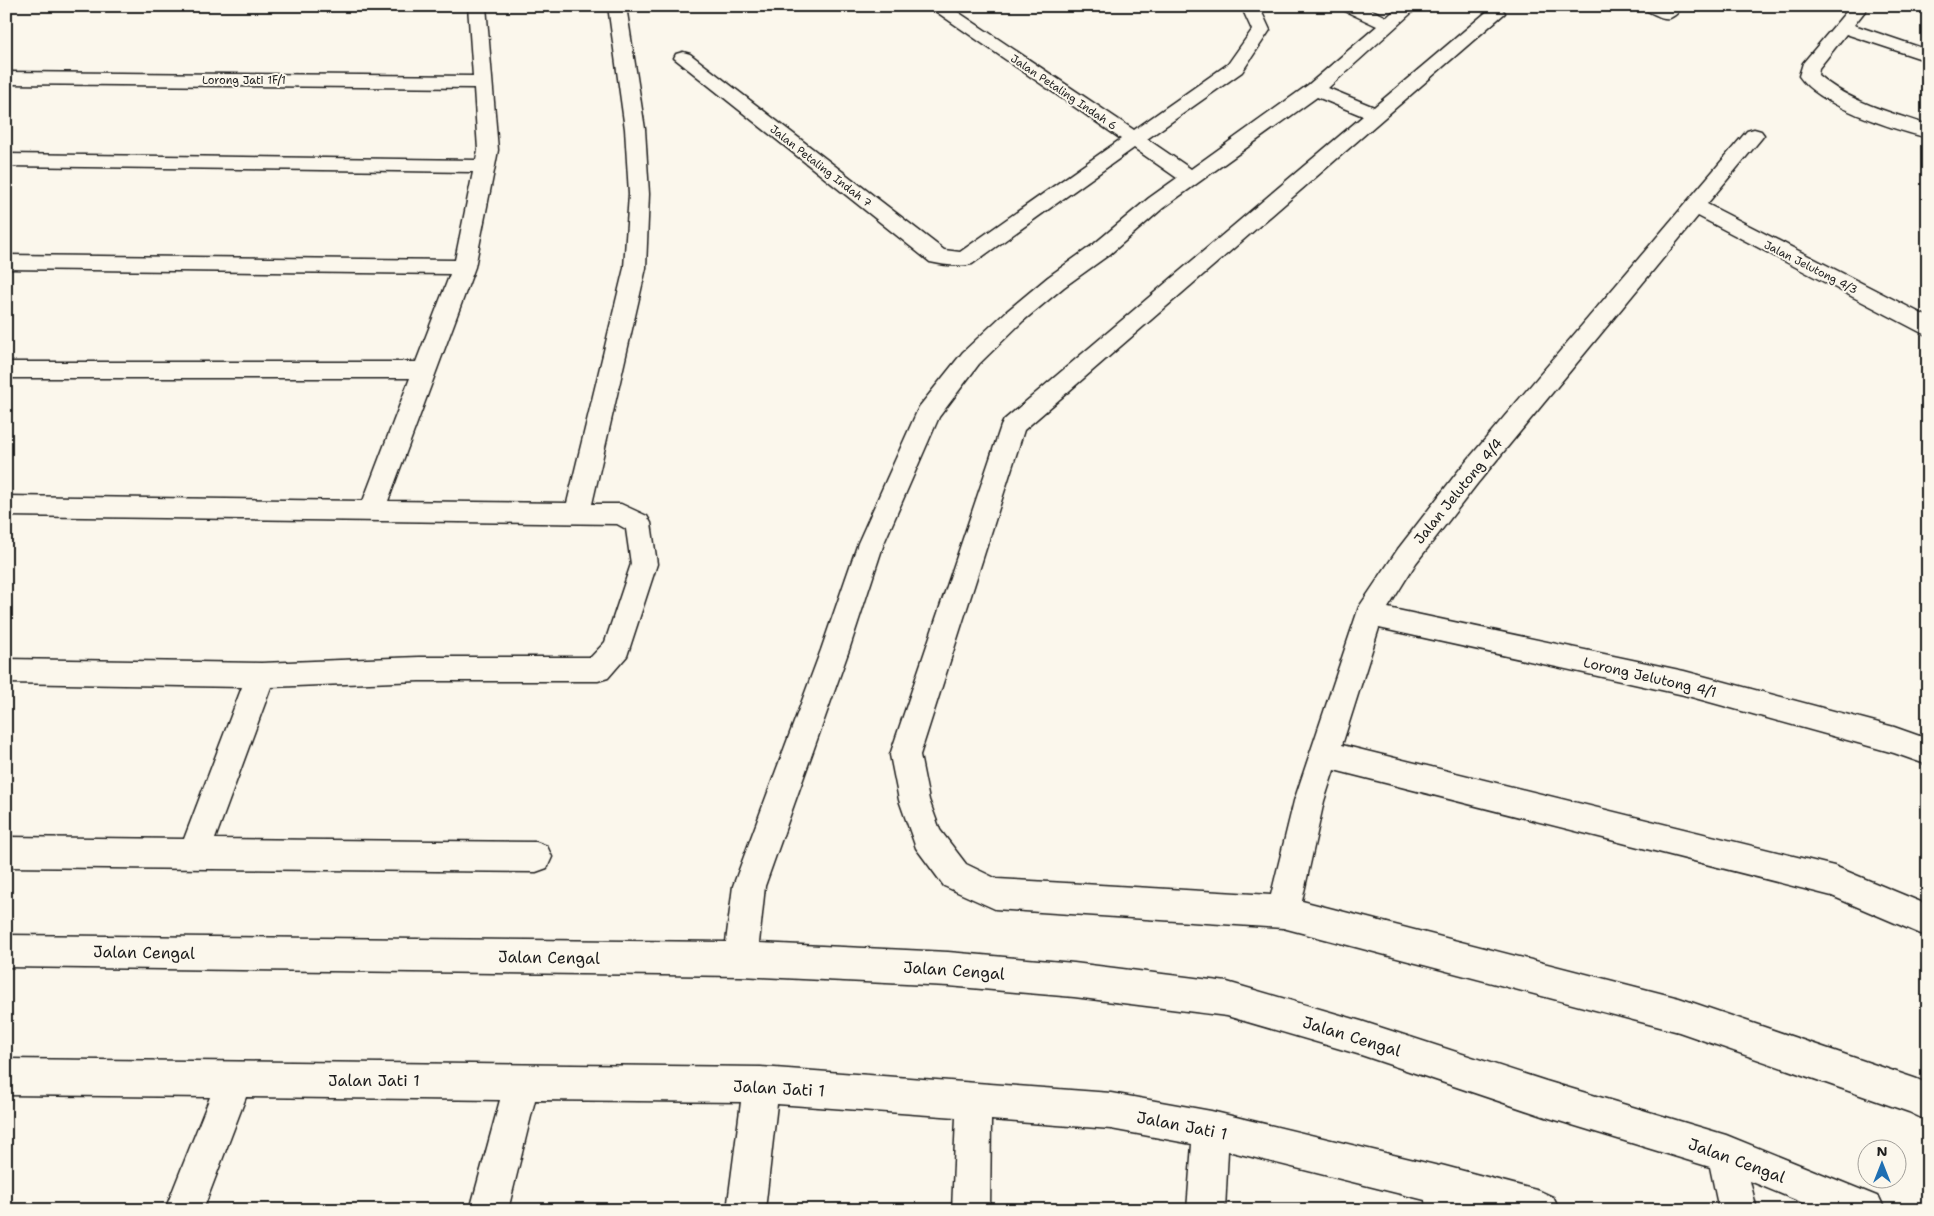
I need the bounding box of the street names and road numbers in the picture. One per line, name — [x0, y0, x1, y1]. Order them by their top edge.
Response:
street label: Jalan Petaling Indah 6 — [1008, 51, 1120, 134]
street label: Lorong Jati 1F/1 — [202, 73, 286, 88]
street label: Jalan Petaling Indah 7 — [767, 122, 875, 211]
street label: Jalan Jelutong 4/3 — [1761, 237, 1860, 298]
street label: Jalan Jelutong 4/4 — [1410, 434, 1506, 548]
street label: Lorong Jelutong 4/1 — [1582, 653, 1718, 701]
street label: Jalan Cengal — [93, 941, 195, 964]
street label: Jalan Cengal — [498, 946, 600, 969]
street label: Jalan Cengal — [902, 956, 1006, 985]
street label: Jalan Cengal — [1300, 1012, 1404, 1061]
street label: Jalan Jati 1 — [328, 1070, 420, 1091]
street label: Jalan Jati 1 — [733, 1076, 825, 1101]
street label: Jalan Jati 1 — [1135, 1106, 1229, 1145]
street label: Jalan Cengal — [1685, 1133, 1788, 1188]

